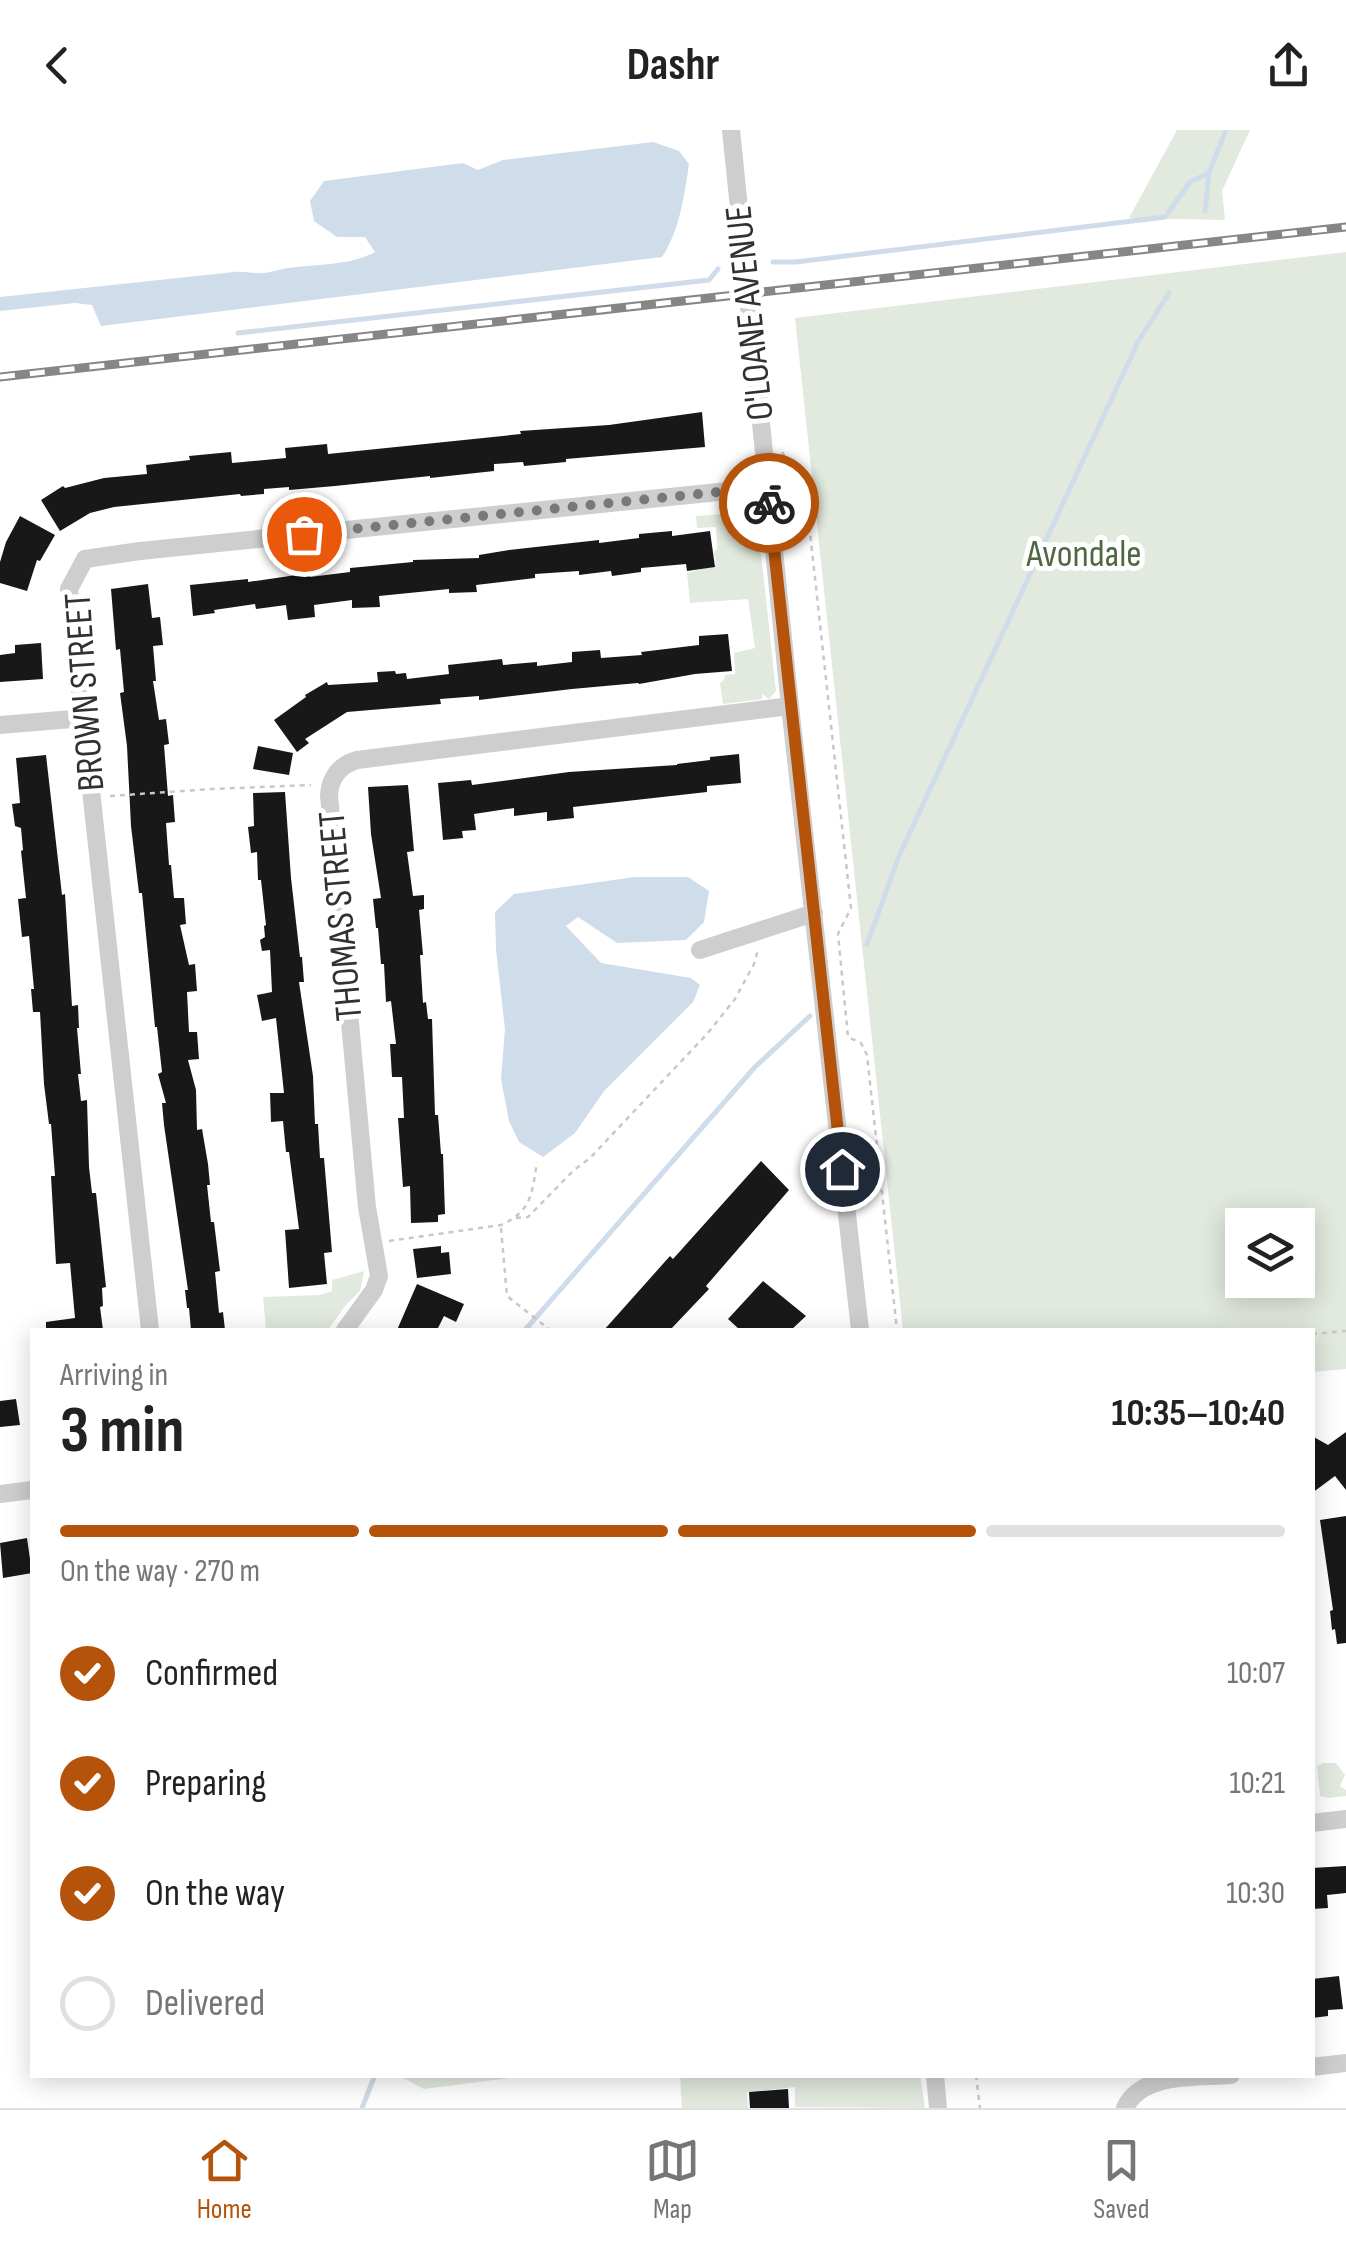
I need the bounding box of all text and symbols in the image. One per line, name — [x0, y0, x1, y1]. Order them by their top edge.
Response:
icon: back — [30, 38, 85, 93]
text: Dashr — [627, 38, 719, 93]
icon: share — [1261, 38, 1316, 93]
street label: O'LOANE AVENUE — [716, 203, 784, 423]
courier — [719, 453, 819, 553]
icon: bike — [742, 476, 797, 531]
pin — [262, 492, 347, 577]
icon: bag — [277, 507, 332, 562]
park label: Avondale — [1025, 532, 1142, 577]
street label: BROWN STREET — [56, 591, 114, 793]
street label: THOMAS STREET — [309, 809, 373, 1023]
pin — [800, 1127, 885, 1212]
icon: home — [815, 1142, 870, 1197]
map controls — [1225, 1208, 1315, 1298]
button: layers — [1225, 1208, 1315, 1298]
text: Arriving in — [60, 1356, 168, 1395]
text: 10:35–10:40 — [1112, 1391, 1285, 1436]
text: 3 min — [60, 1393, 184, 1471]
text: On the way · 270 m — [60, 1552, 260, 1591]
icon: check — [60, 1646, 115, 1701]
text: Confirmed — [145, 1651, 278, 1696]
text: 10:07 — [1227, 1654, 1285, 1693]
icon: check — [60, 1756, 115, 1811]
text: Preparing — [145, 1761, 266, 1806]
text: 10:21 — [1229, 1764, 1285, 1803]
icon: check — [60, 1866, 115, 1921]
text: On the way — [145, 1871, 285, 1916]
text: 10:30 — [1226, 1874, 1285, 1913]
text: Delivered — [145, 1981, 265, 2026]
tab: Home — [197, 2133, 252, 2226]
tab: Map — [645, 2133, 700, 2226]
tab: Saved — [1093, 2133, 1149, 2226]

